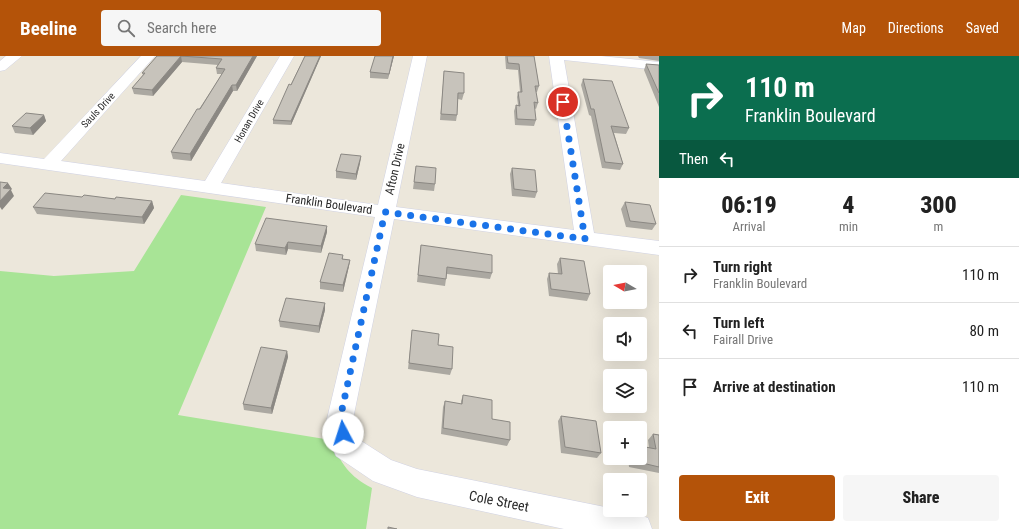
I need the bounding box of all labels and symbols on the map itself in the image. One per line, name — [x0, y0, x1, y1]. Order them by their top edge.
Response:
pin — [546, 85, 580, 119]
street label: Sauls Drive — [79, 90, 117, 130]
street label: Honan Drive — [232, 97, 266, 145]
street label: Afton Drive — [382, 141, 408, 196]
street label: Franklin Boulevard — [285, 191, 373, 217]
north arrow — [603, 265, 647, 309]
position arrow — [322, 412, 364, 454]
street label: Cole Street — [468, 487, 530, 515]

